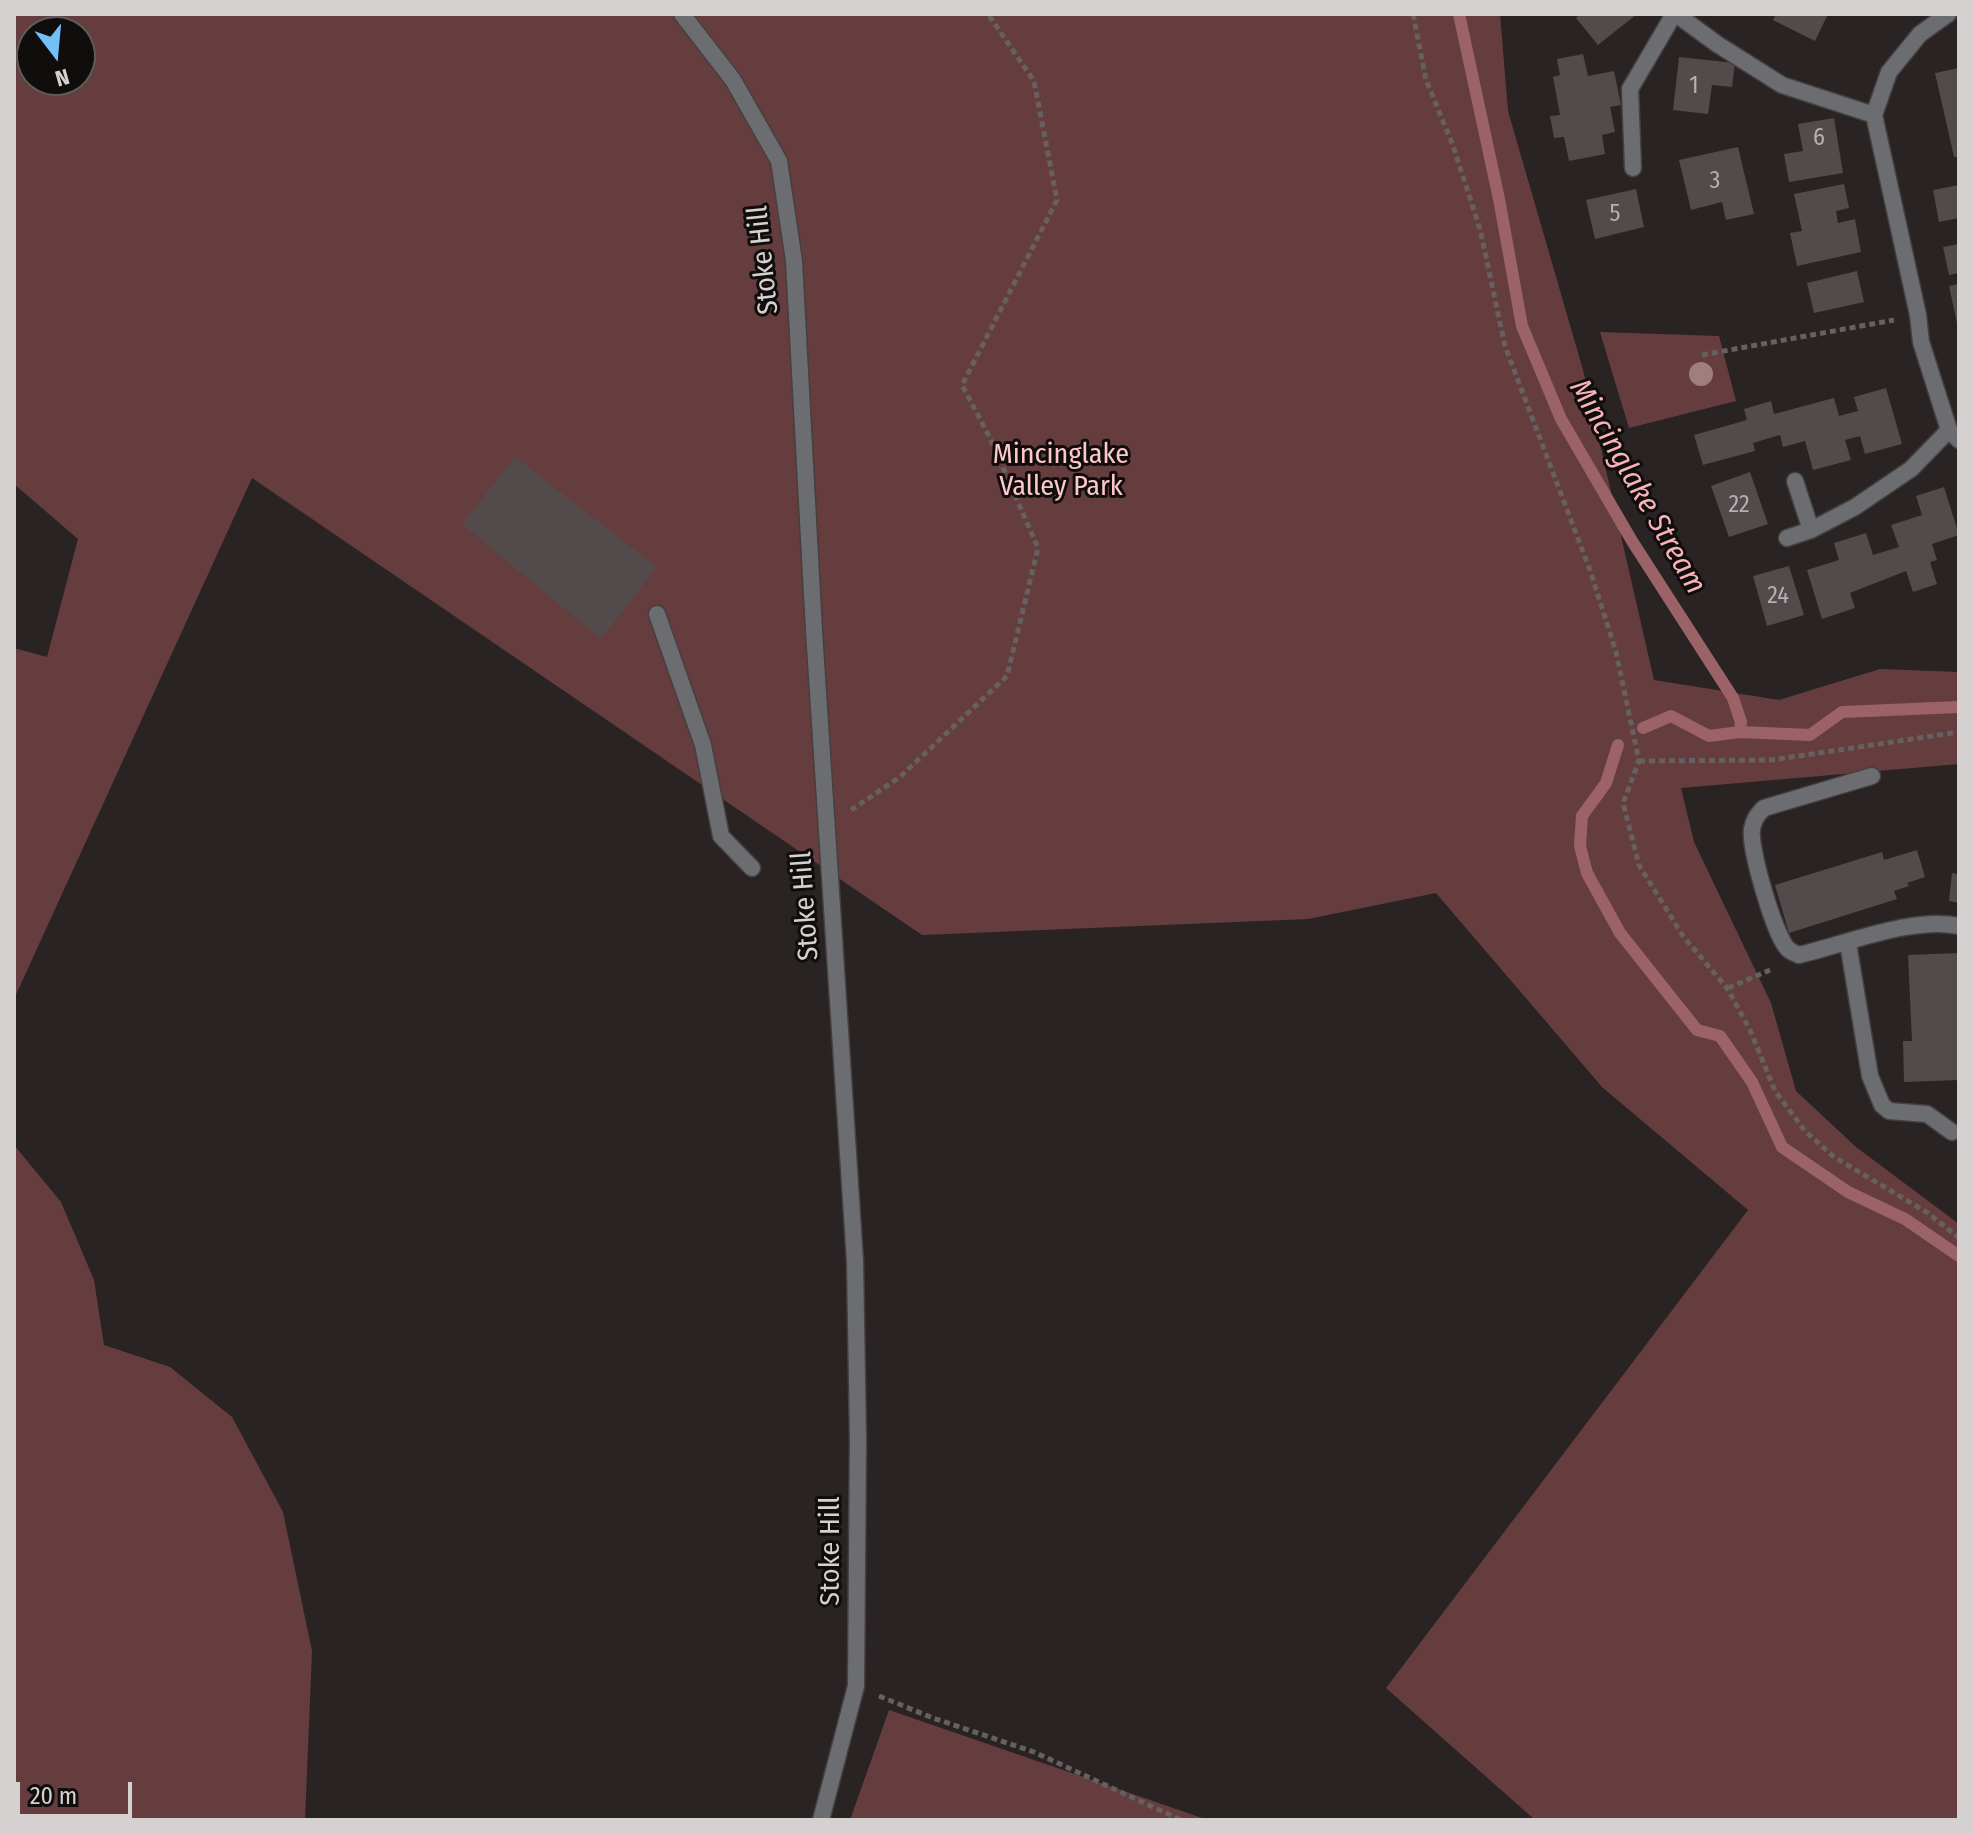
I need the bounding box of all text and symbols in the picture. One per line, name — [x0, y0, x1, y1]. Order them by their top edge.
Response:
north arrow — [16, 16, 96, 96]
text: N — [52, 63, 72, 92]
house number: 1 — [1689, 72, 1699, 100]
house number: 6 — [1813, 124, 1825, 152]
house number: 3 — [1710, 167, 1720, 195]
house number: 5 — [1609, 200, 1621, 228]
street label: Stoke Hill — [742, 204, 786, 316]
water label: Mincinglake Stream — [1561, 373, 1713, 601]
park label: Mincinglake Valley Park — [993, 438, 1129, 504]
house number: 22 — [1728, 491, 1750, 519]
house number: 24 — [1767, 582, 1789, 610]
street label: Stoke Hill — [785, 850, 827, 962]
street label: Stoke Hill — [814, 1496, 848, 1606]
scale bar — [20, 1766, 136, 1816]
text: 20 m — [30, 1782, 77, 1810]

